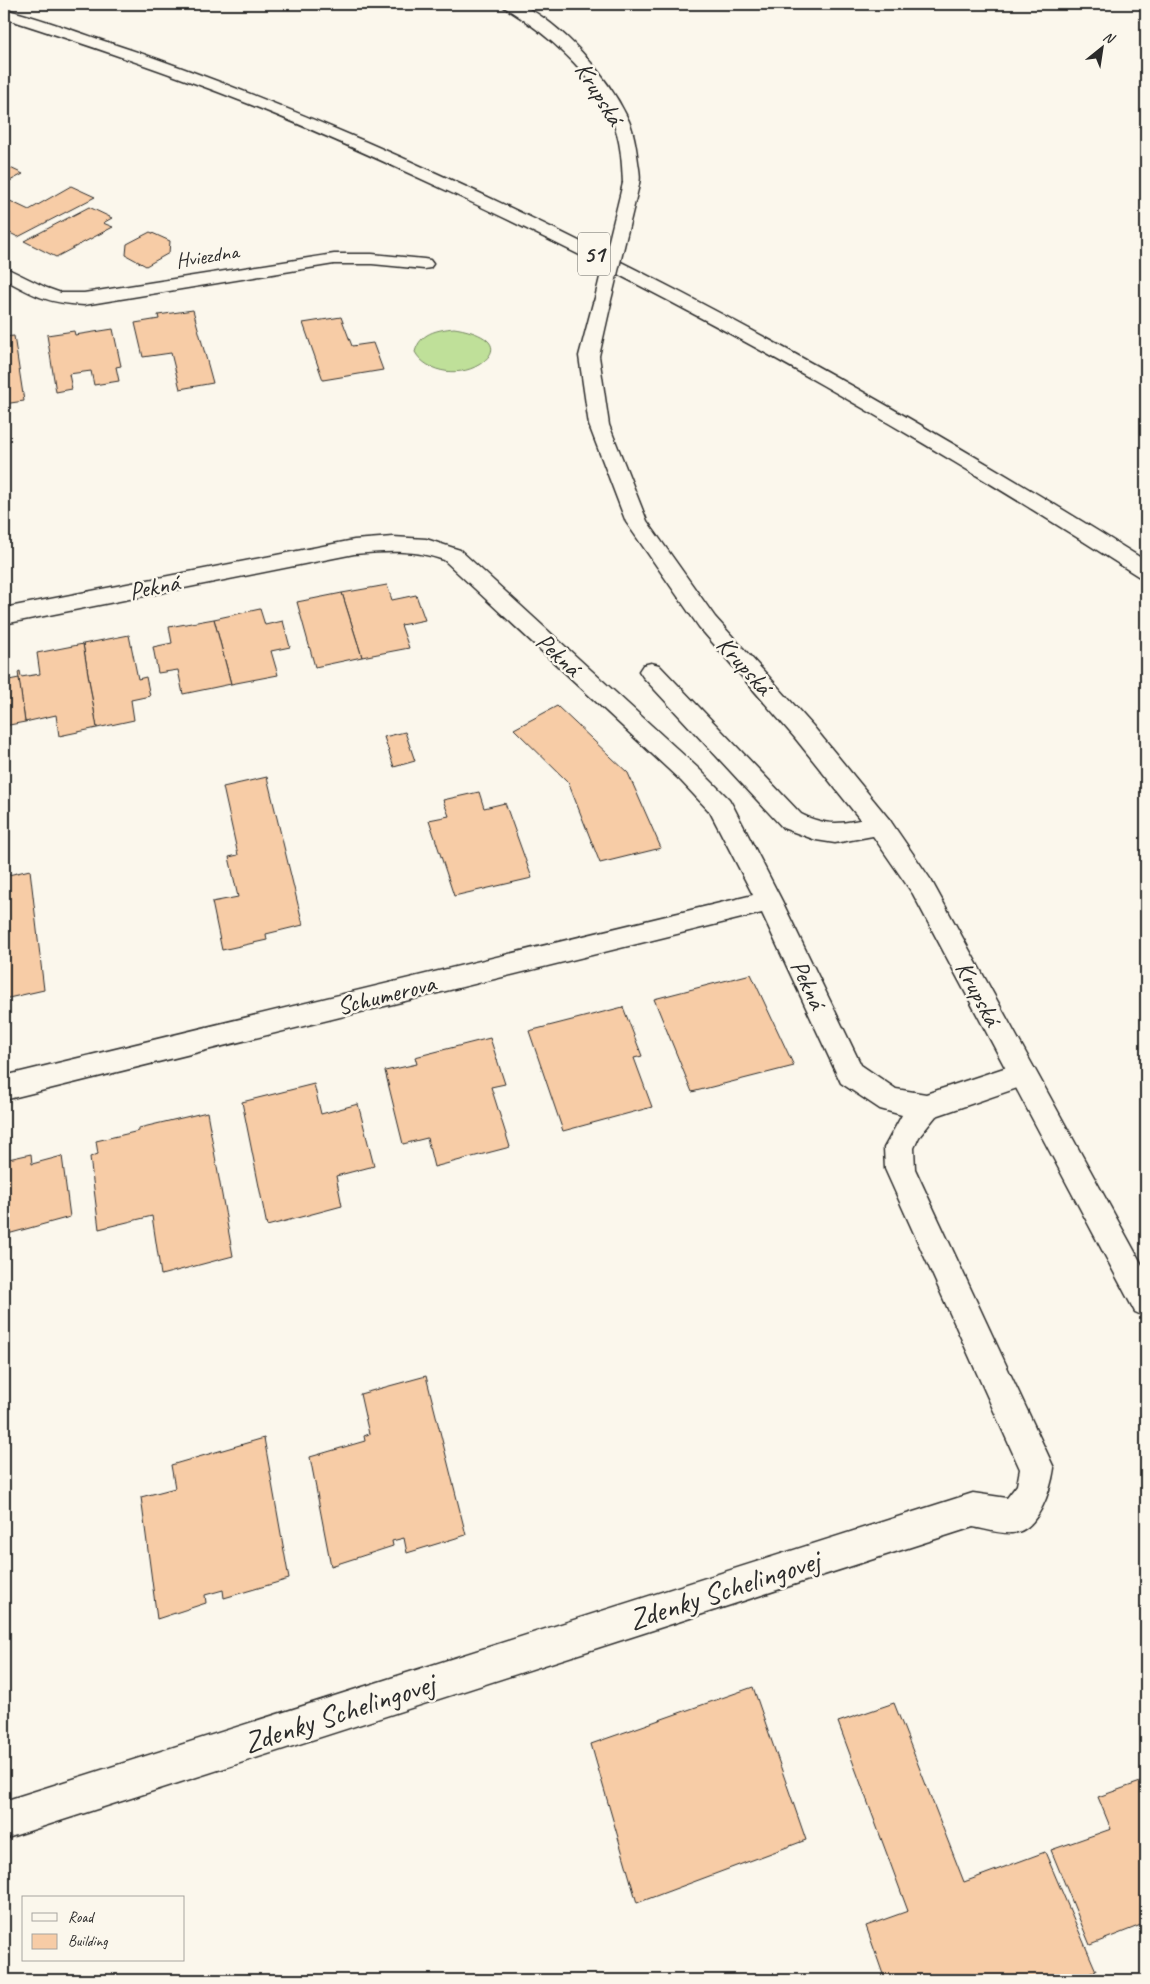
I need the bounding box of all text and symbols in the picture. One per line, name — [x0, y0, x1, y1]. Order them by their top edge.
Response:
north arrow — [1078, 22, 1128, 72]
text: N — [1100, 28, 1118, 48]
street label: Krupská — [567, 56, 632, 133]
road number: 51 — [578, 232, 610, 276]
street label: Hviezdna — [174, 238, 242, 274]
street label: Pekná — [126, 566, 184, 608]
street label: Pekná — [529, 626, 589, 685]
street label: Krupská — [709, 629, 781, 703]
street label: Pekná — [783, 955, 834, 1016]
street label: Krupská — [948, 956, 1009, 1033]
street label: Schumerova — [334, 967, 441, 1023]
street label: Zdenky Schelingovej — [624, 1540, 828, 1639]
street label: Zdenky Schelingovej — [239, 1663, 443, 1762]
legend — [22, 1896, 185, 1962]
text: Road — [68, 1908, 95, 1927]
text: Building — [68, 1932, 108, 1951]

